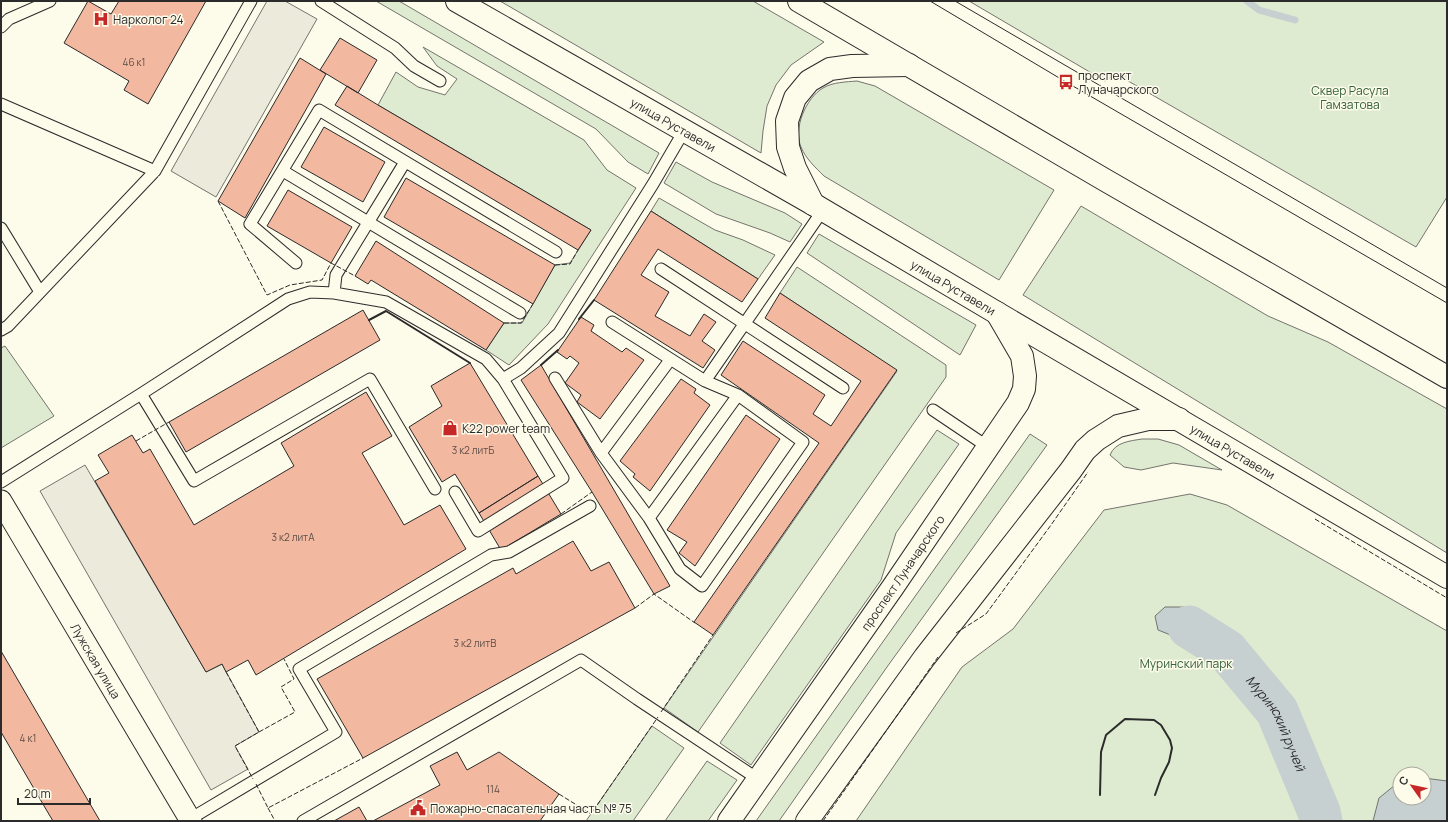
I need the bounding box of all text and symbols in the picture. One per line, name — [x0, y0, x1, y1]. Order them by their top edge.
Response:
hospital icon: Нарколог 24 — [92, 10, 110, 28]
place label: Нарколог 24 — [113, 11, 184, 28]
house number: 46 к1 — [123, 55, 145, 69]
place label: проспект Луначарского — [1078, 67, 1159, 98]
bus stop icon: проспект Луначарского — [1057, 73, 1075, 91]
park label: Сквер Расула Гамзатова — [1311, 82, 1389, 113]
street label: улица Руставели — [627, 93, 719, 155]
street label: улица Руставели — [908, 255, 999, 319]
shop icon: K22 power team — [441, 419, 459, 437]
place label: K22 power team — [462, 420, 550, 437]
street label: улица Руставели — [1187, 420, 1278, 483]
house number: 3 к2 литБ — [452, 443, 494, 457]
street label: проспект Луначарского — [857, 511, 948, 634]
house number: 3 к2 литА — [271, 530, 315, 544]
street label: Лужская улица — [67, 620, 125, 702]
house number: 3 к2 литВ — [454, 636, 496, 650]
park label: Муринский парк — [1140, 655, 1233, 672]
water label: Муринский ручей — [1242, 671, 1310, 775]
house number: 4 к1 — [20, 731, 36, 745]
north arrow — [1392, 766, 1432, 806]
text: С — [1395, 773, 1412, 788]
scale bar — [18, 780, 90, 806]
house number: 114 — [486, 782, 500, 796]
text: 20 m — [24, 785, 51, 802]
public building icon: Пожарно-спасательная часть № 75 — [409, 799, 427, 817]
place label: Пожарно-спасательная часть № 75 — [430, 800, 632, 817]

